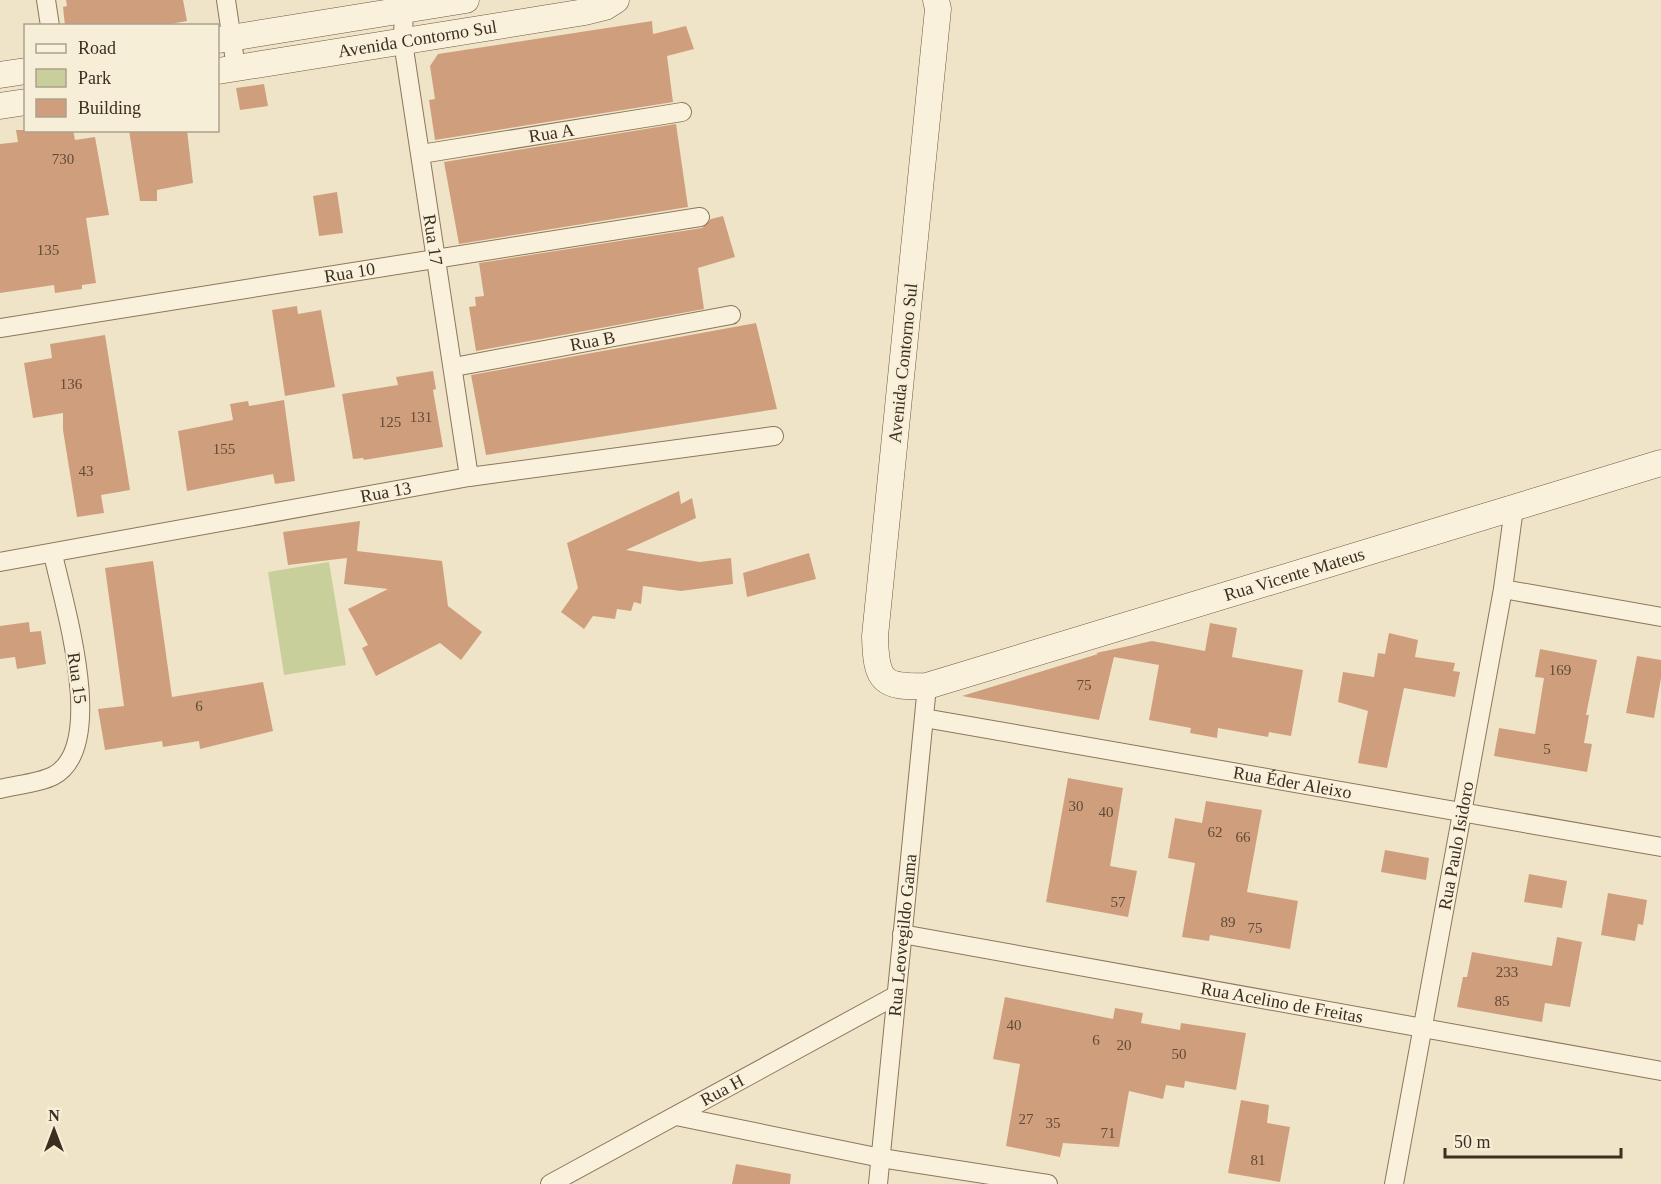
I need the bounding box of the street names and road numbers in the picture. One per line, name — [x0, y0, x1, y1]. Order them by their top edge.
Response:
street label: Avenida Contorno Sul — [336, 16, 498, 62]
street label: Rua A — [527, 120, 575, 147]
street label: Rua 17 — [419, 213, 447, 267]
street label: Rua 10 — [323, 259, 377, 286]
street label: Avenida Contorno Sul — [885, 282, 921, 444]
street label: Rua B — [568, 327, 617, 355]
street label: Rua 13 — [359, 478, 413, 507]
street label: Rua Vicente Mateus — [1222, 544, 1367, 605]
street label: Rua 15 — [64, 651, 90, 705]
street label: Rua Éder Aleixo — [1232, 762, 1353, 803]
street label: Rua Paulo Isidoro — [1434, 780, 1478, 911]
street label: Rua Leovegildo Gama — [885, 853, 920, 1017]
street label: Rua Acelino de Freitas — [1199, 978, 1365, 1027]
street label: Rua H — [697, 1070, 747, 1110]

